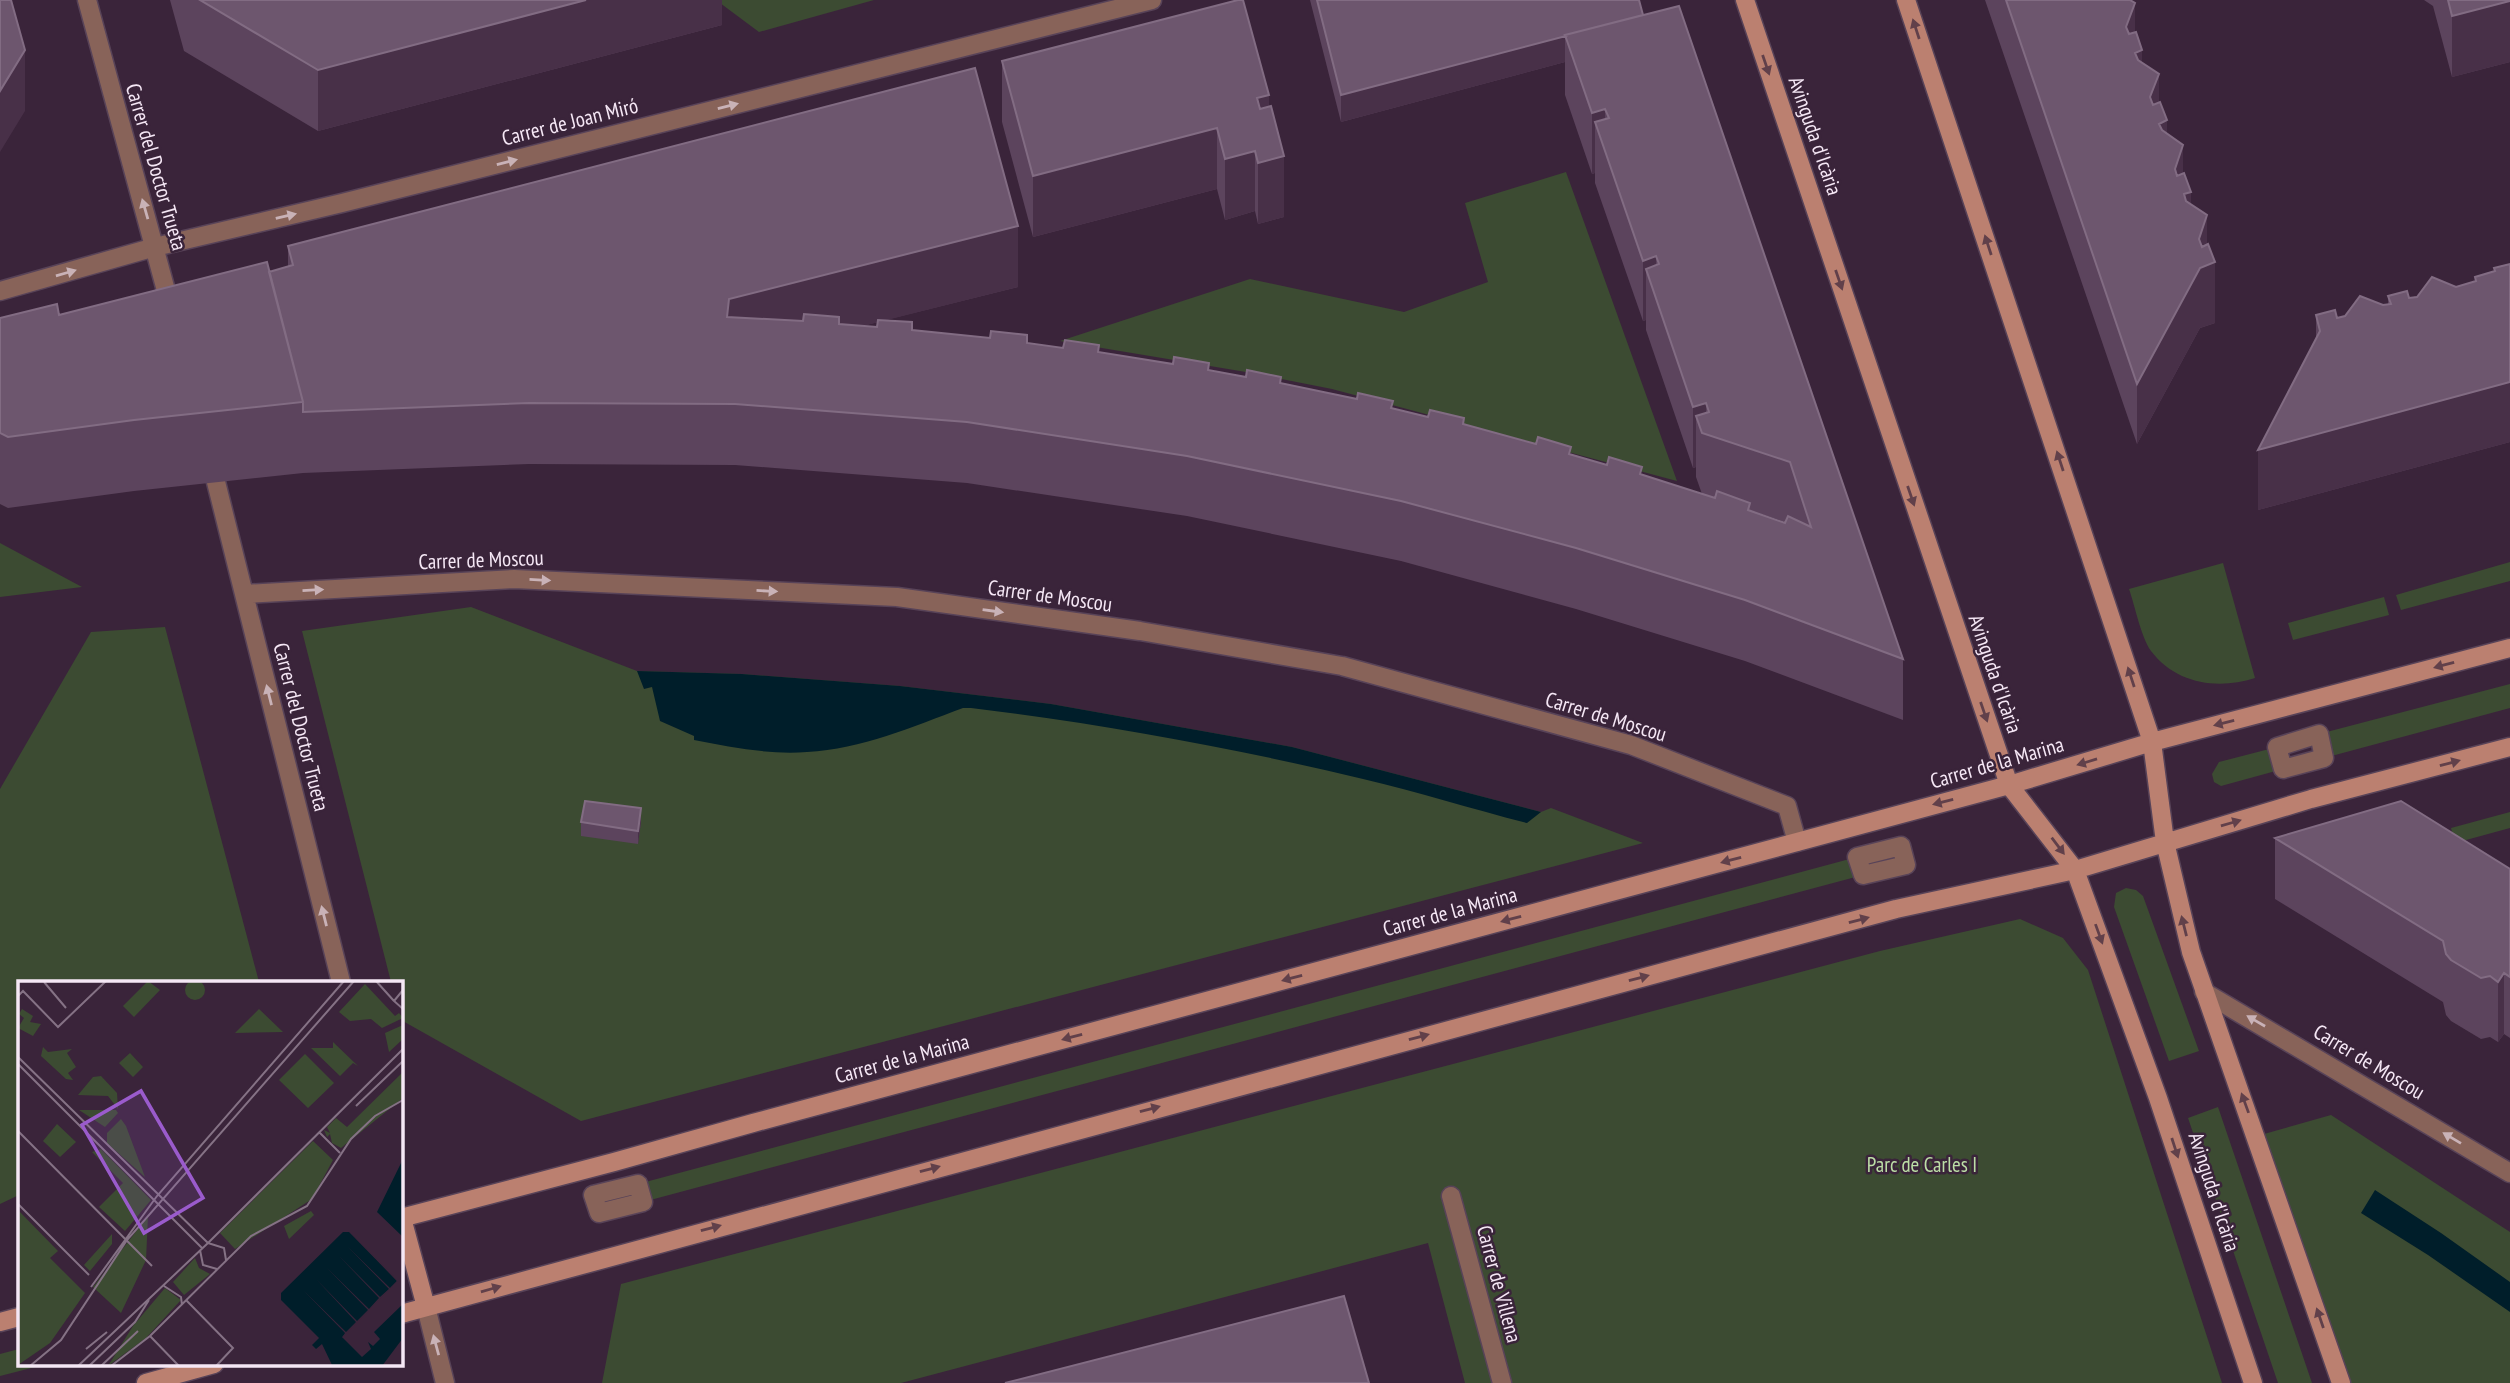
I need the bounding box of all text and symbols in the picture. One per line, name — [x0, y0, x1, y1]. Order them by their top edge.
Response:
one-way arrow — [1910, 18, 1920, 39]
one-way arrow — [1762, 54, 1772, 75]
street label: Avinguda d'Icària — [1783, 73, 1848, 199]
street label: Carrer del Doctor Trueta — [120, 80, 193, 253]
street label: Carrer de Joan Miró — [499, 92, 641, 151]
one-way arrow — [717, 100, 739, 111]
one-way arrow — [496, 156, 518, 167]
one-way arrow — [139, 199, 149, 220]
one-way arrow — [275, 210, 297, 221]
one-way arrow — [1982, 234, 1992, 255]
one-way arrow — [55, 267, 76, 277]
one-way arrow — [1834, 270, 1845, 291]
one-way arrow — [2054, 450, 2065, 471]
one-way arrow — [1906, 486, 1917, 507]
street label: Carrer de Moscou — [418, 544, 544, 575]
street label: Carrer de Moscou — [986, 573, 1114, 618]
one-way arrow — [529, 575, 551, 586]
one-way arrow — [302, 585, 324, 596]
one-way arrow — [756, 586, 778, 597]
one-way arrow — [982, 605, 1004, 616]
street label: Avinguda d'Icària — [1963, 611, 2028, 737]
street label: Carrer del Doctor Trueta — [268, 640, 335, 814]
one-way arrow — [2433, 660, 2455, 671]
one-way arrow — [2125, 666, 2136, 687]
one-way arrow — [264, 684, 275, 706]
street label: Carrer de Moscou — [1542, 685, 1670, 748]
one-way arrow — [1979, 701, 1990, 722]
one-way arrow — [2213, 718, 2235, 729]
street label: Carrer de la Marina — [1927, 731, 2067, 794]
one-way arrow — [2076, 757, 2097, 767]
one-way arrow — [2440, 757, 2461, 767]
one-way arrow — [1932, 797, 1954, 808]
one-way arrow — [2220, 818, 2241, 828]
one-way arrow — [2050, 837, 2065, 855]
one-way arrow — [1720, 855, 1742, 866]
street label: Carrer de la Marina — [1380, 881, 1520, 942]
one-way arrow — [318, 905, 329, 927]
one-way arrow — [1500, 914, 1522, 925]
one-way arrow — [1848, 914, 1870, 925]
one-way arrow — [2178, 915, 2189, 937]
one-way arrow — [2093, 923, 2104, 944]
one-way arrow — [1281, 973, 1303, 984]
one-way arrow — [1629, 973, 1650, 983]
inset map — [18, 981, 402, 1366]
one-way arrow — [2246, 1016, 2266, 1028]
street label: Carrer de Moscou — [2309, 1018, 2430, 1105]
street label: Carrer de la Marina — [832, 1028, 972, 1089]
one-way arrow — [1408, 1031, 1430, 1042]
one-way arrow — [1061, 1032, 1083, 1043]
one-way arrow — [2239, 1093, 2250, 1114]
one-way arrow — [1140, 1104, 1161, 1114]
street label: Avinguda d'Icària — [2183, 1129, 2246, 1255]
one-way arrow — [2442, 1131, 2461, 1144]
one-way arrow — [2170, 1138, 2181, 1159]
park label: Parc de Carles I — [1867, 1151, 1977, 1178]
one-way arrow — [919, 1163, 941, 1174]
one-way arrow — [700, 1222, 722, 1233]
street label: Carrer de Villena — [1471, 1222, 1528, 1345]
one-way arrow — [481, 1283, 503, 1294]
one-way arrow — [2314, 1308, 2325, 1329]
one-way arrow — [430, 1334, 440, 1355]

